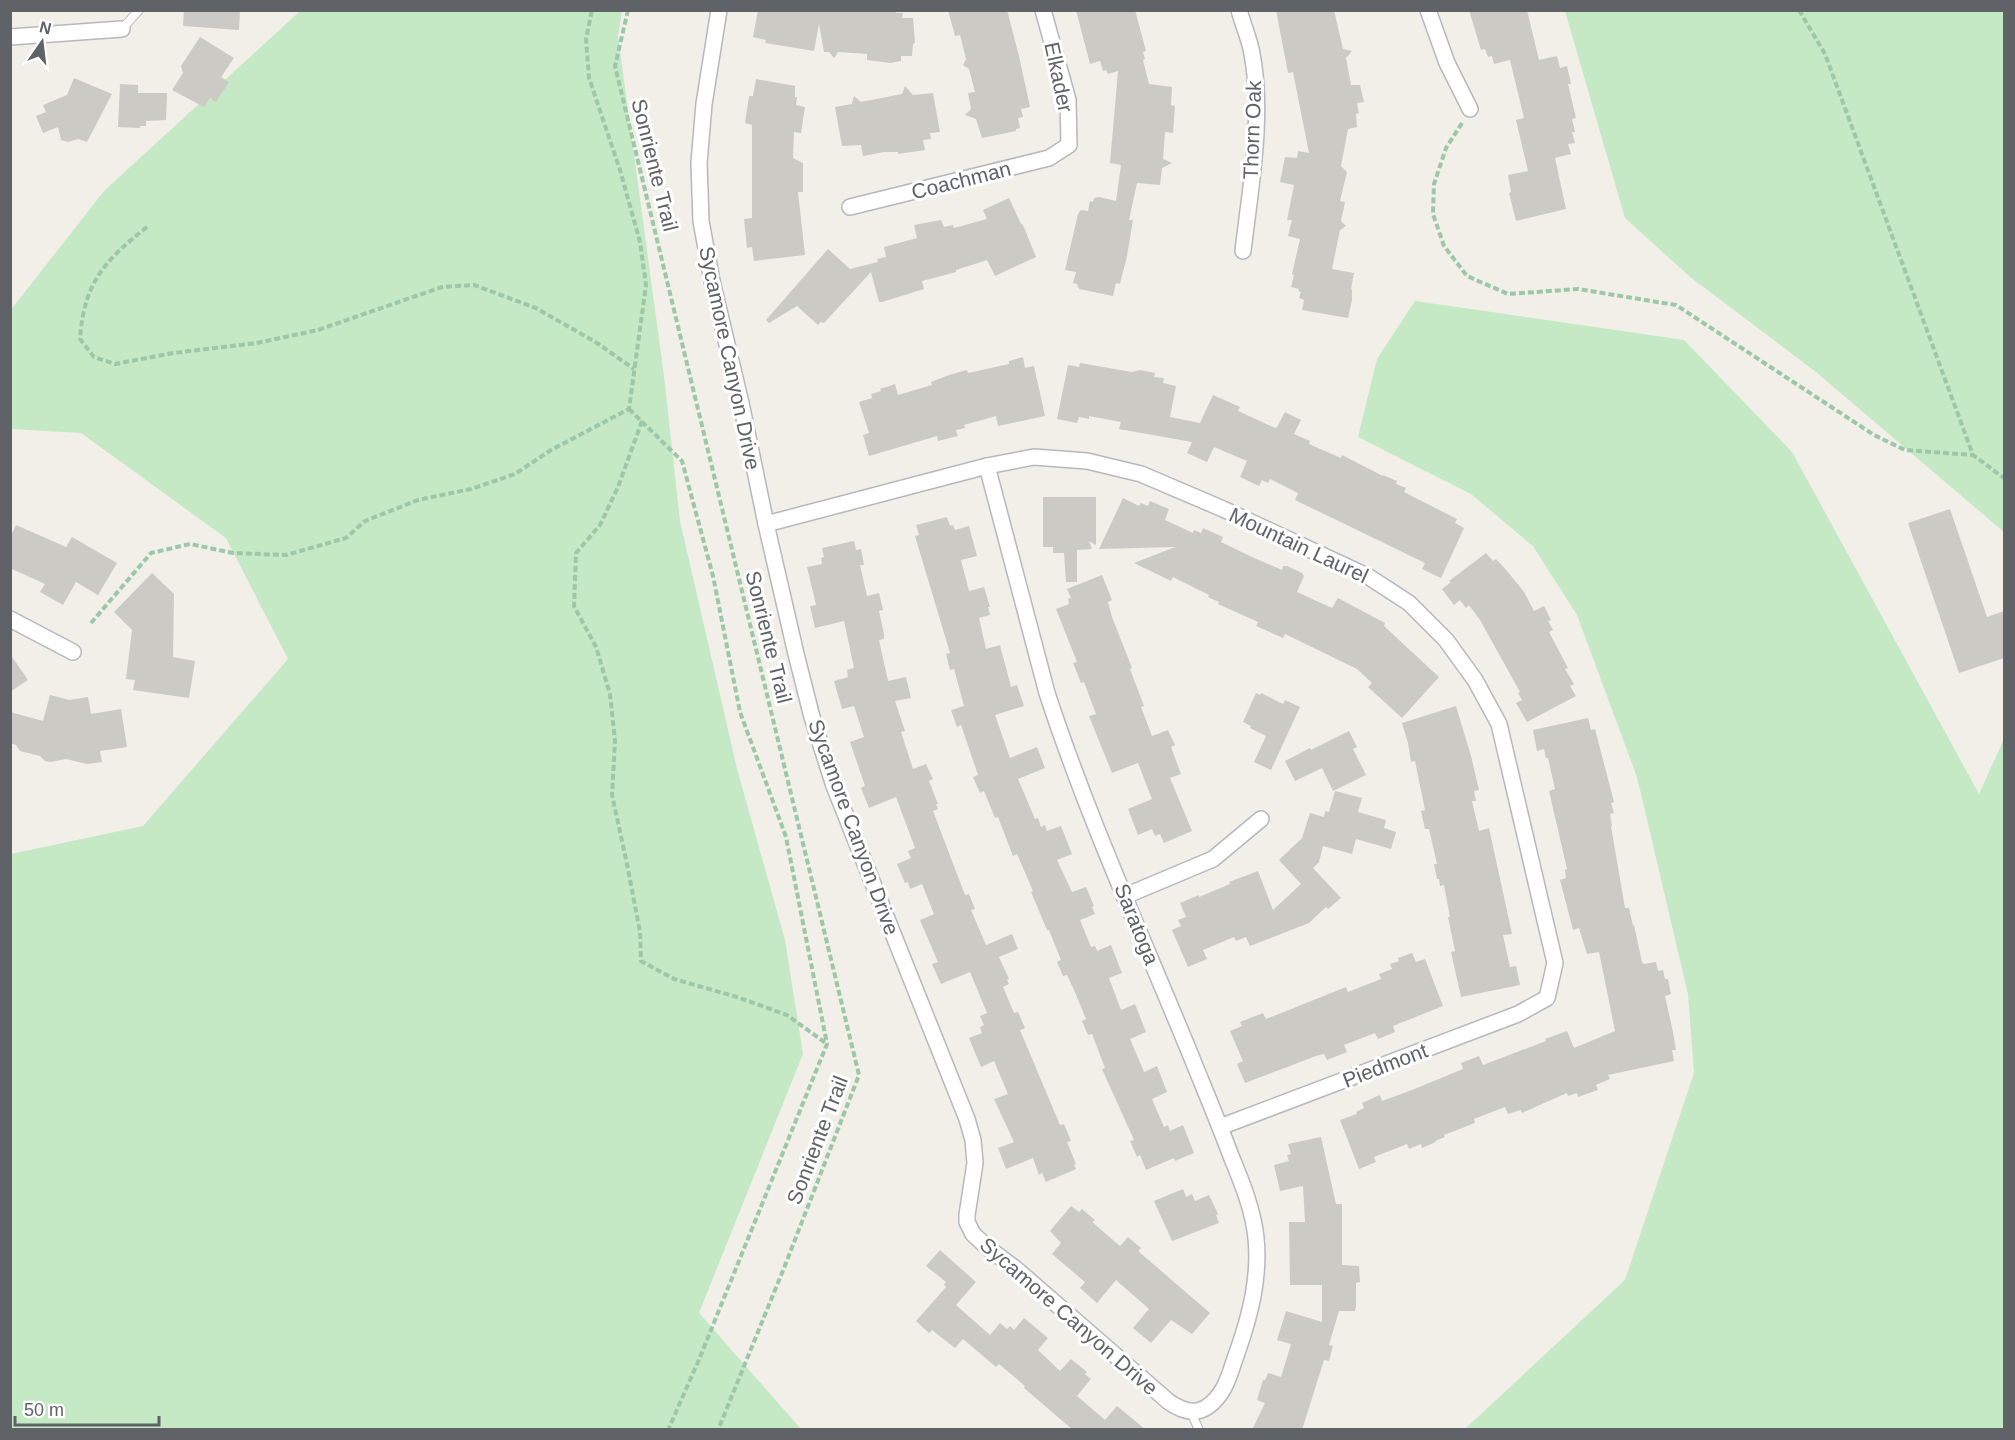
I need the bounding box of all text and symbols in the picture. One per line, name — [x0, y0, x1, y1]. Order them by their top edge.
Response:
north arrow — [12, 12, 72, 72]
text: N — [38, 18, 53, 38]
street label: Elkader — [1040, 40, 1078, 114]
street label: Thorn Oak — [1239, 80, 1265, 180]
street label: Sonriente Trail — [627, 97, 683, 233]
street label: Coachman — [909, 157, 1013, 203]
street label: Sycamore Canyon Drive — [695, 244, 765, 472]
street label: Mountain Laurel — [1226, 503, 1372, 587]
street label: Sonriente Trail — [741, 569, 797, 705]
street label: Sycamore Canyon Drive — [804, 716, 904, 938]
street label: Saratoga — [1110, 880, 1164, 968]
street label: Piedmont — [1339, 1038, 1431, 1092]
street label: Sonriente Trail — [782, 1073, 852, 1207]
street label: Sycamore Canyon Drive — [976, 1233, 1162, 1399]
scale bar — [15, 1389, 159, 1427]
text: 50 m — [24, 1400, 64, 1420]

